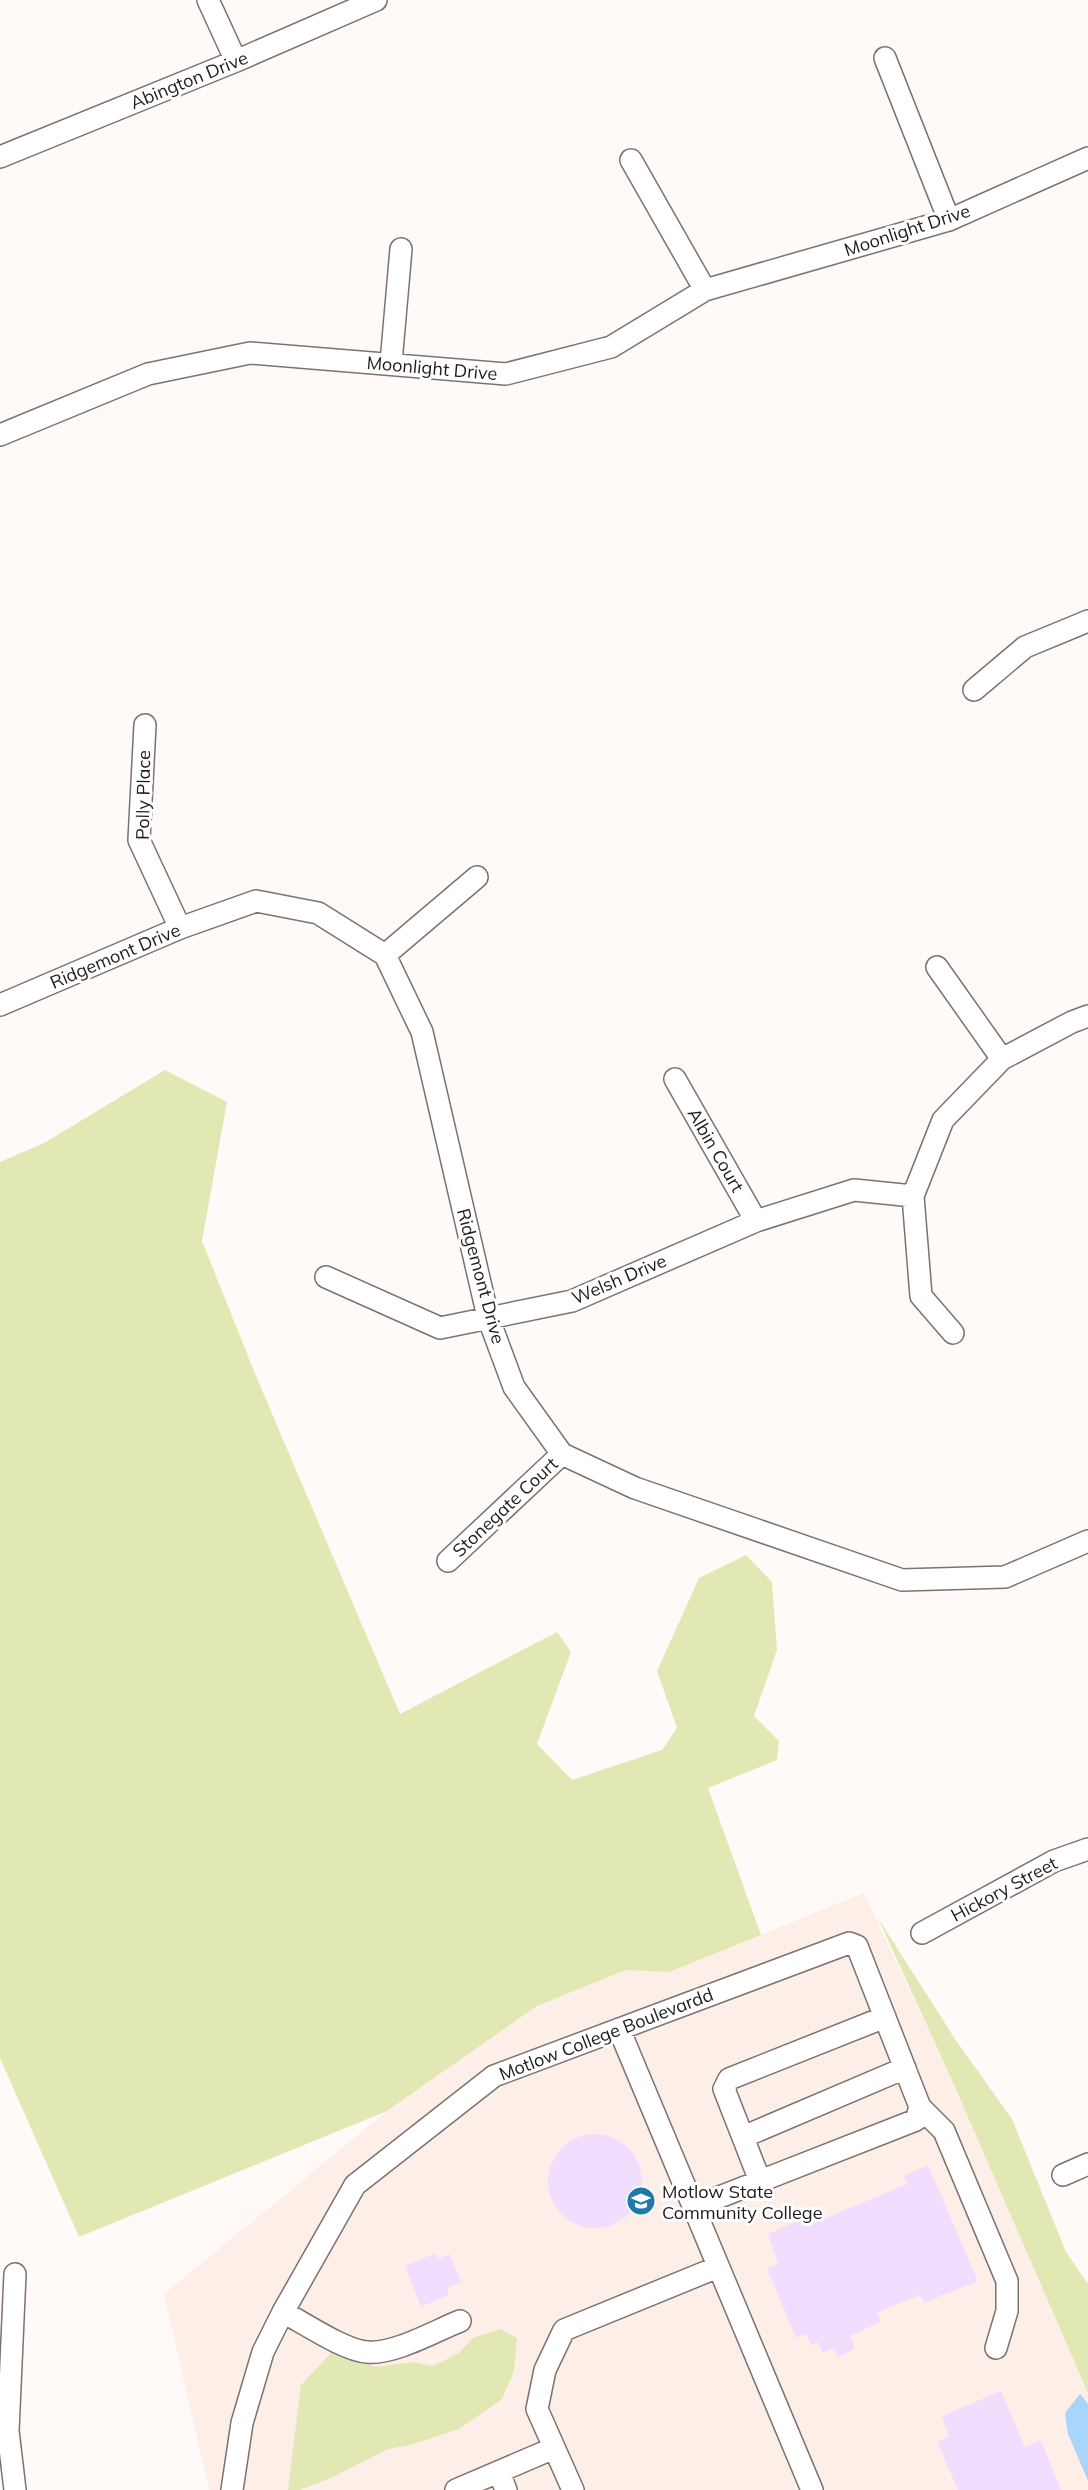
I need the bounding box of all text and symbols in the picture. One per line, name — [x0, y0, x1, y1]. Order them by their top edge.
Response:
street label: Abington Drive — [127, 46, 251, 114]
street label: Moonlight Drive — [841, 199, 973, 261]
street label: Moonlight Drive — [366, 351, 498, 385]
street label: Polly Place — [131, 750, 155, 840]
street label: Ridgemont Drive — [46, 918, 184, 994]
street label: Albin Court — [683, 1104, 749, 1196]
street label: Ridgemont Drive — [452, 1206, 510, 1346]
street label: Welsh Drive — [568, 1249, 670, 1309]
street label: Stonegate Court — [447, 1452, 563, 1562]
street label: Hickory Street — [947, 1851, 1061, 1927]
street label: Motlow College Boulevardd — [496, 1983, 716, 2085]
place label: Motlow State Community College — [662, 2180, 822, 2224]
school or university icon: Motlow State Community College — [625, 2185, 657, 2217]

